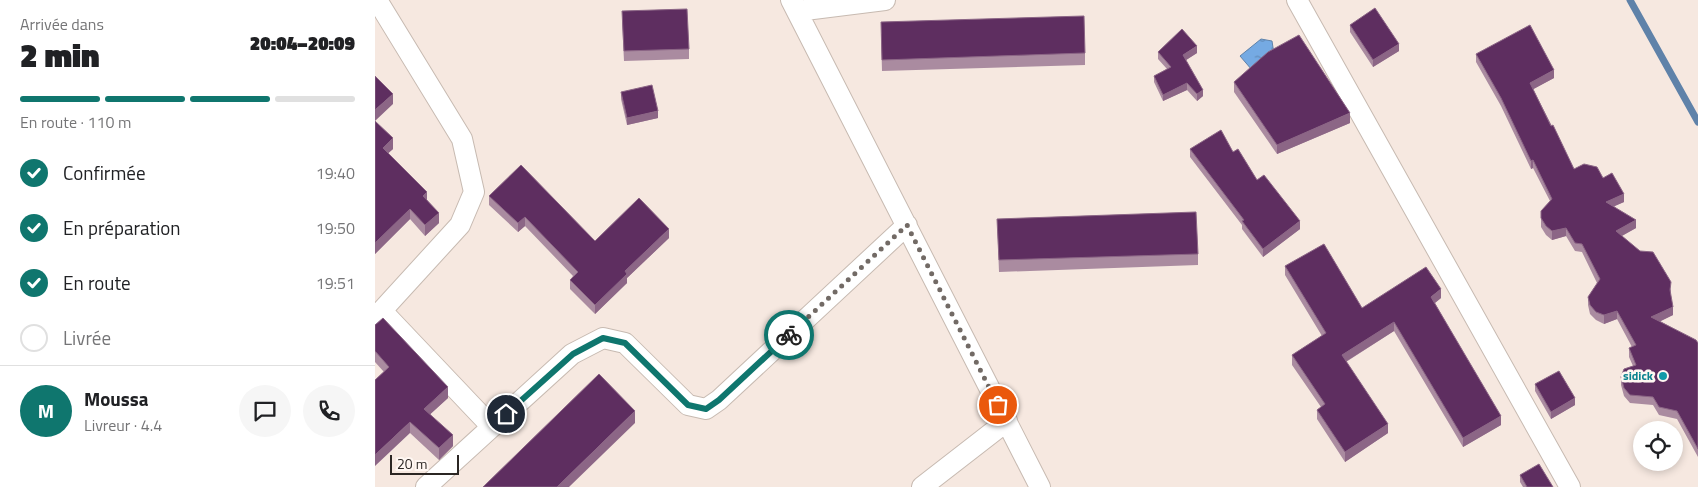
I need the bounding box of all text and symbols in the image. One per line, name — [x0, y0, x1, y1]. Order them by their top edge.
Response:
text: Arrivée dans — [20, 12, 104, 36]
text: 20:04–20:09 — [250, 28, 355, 57]
text: 2 min — [20, 31, 100, 79]
text: En route · 110 m — [20, 110, 131, 134]
text: Confirmée — [63, 158, 145, 187]
icon: check — [20, 159, 48, 187]
text: 19:40 — [316, 161, 355, 185]
text: En préparation — [63, 213, 181, 242]
icon: check — [20, 214, 48, 242]
text: 19:50 — [316, 216, 355, 240]
text: En route — [63, 268, 131, 297]
icon: check — [20, 269, 48, 297]
text: 19:51 — [316, 271, 355, 295]
courier — [764, 310, 814, 360]
icon: bike — [775, 321, 803, 349]
text: Livrée — [63, 323, 111, 352]
place label: sidick — [1623, 366, 1654, 385]
marker: sidick — [1657, 370, 1669, 382]
text: Moussa — [84, 384, 148, 413]
pin — [977, 384, 1019, 426]
button: chat — [239, 385, 291, 437]
button: phone — [303, 385, 355, 437]
icon: bag — [984, 391, 1012, 419]
pin — [485, 393, 527, 435]
text: M — [38, 396, 54, 425]
icon: home — [492, 400, 520, 428]
text: Livreur · 4.4 — [84, 413, 162, 437]
map controls — [1633, 421, 1683, 471]
button: locate — [1633, 421, 1683, 471]
scale bar — [390, 452, 459, 475]
text: 20 m — [397, 453, 427, 474]

